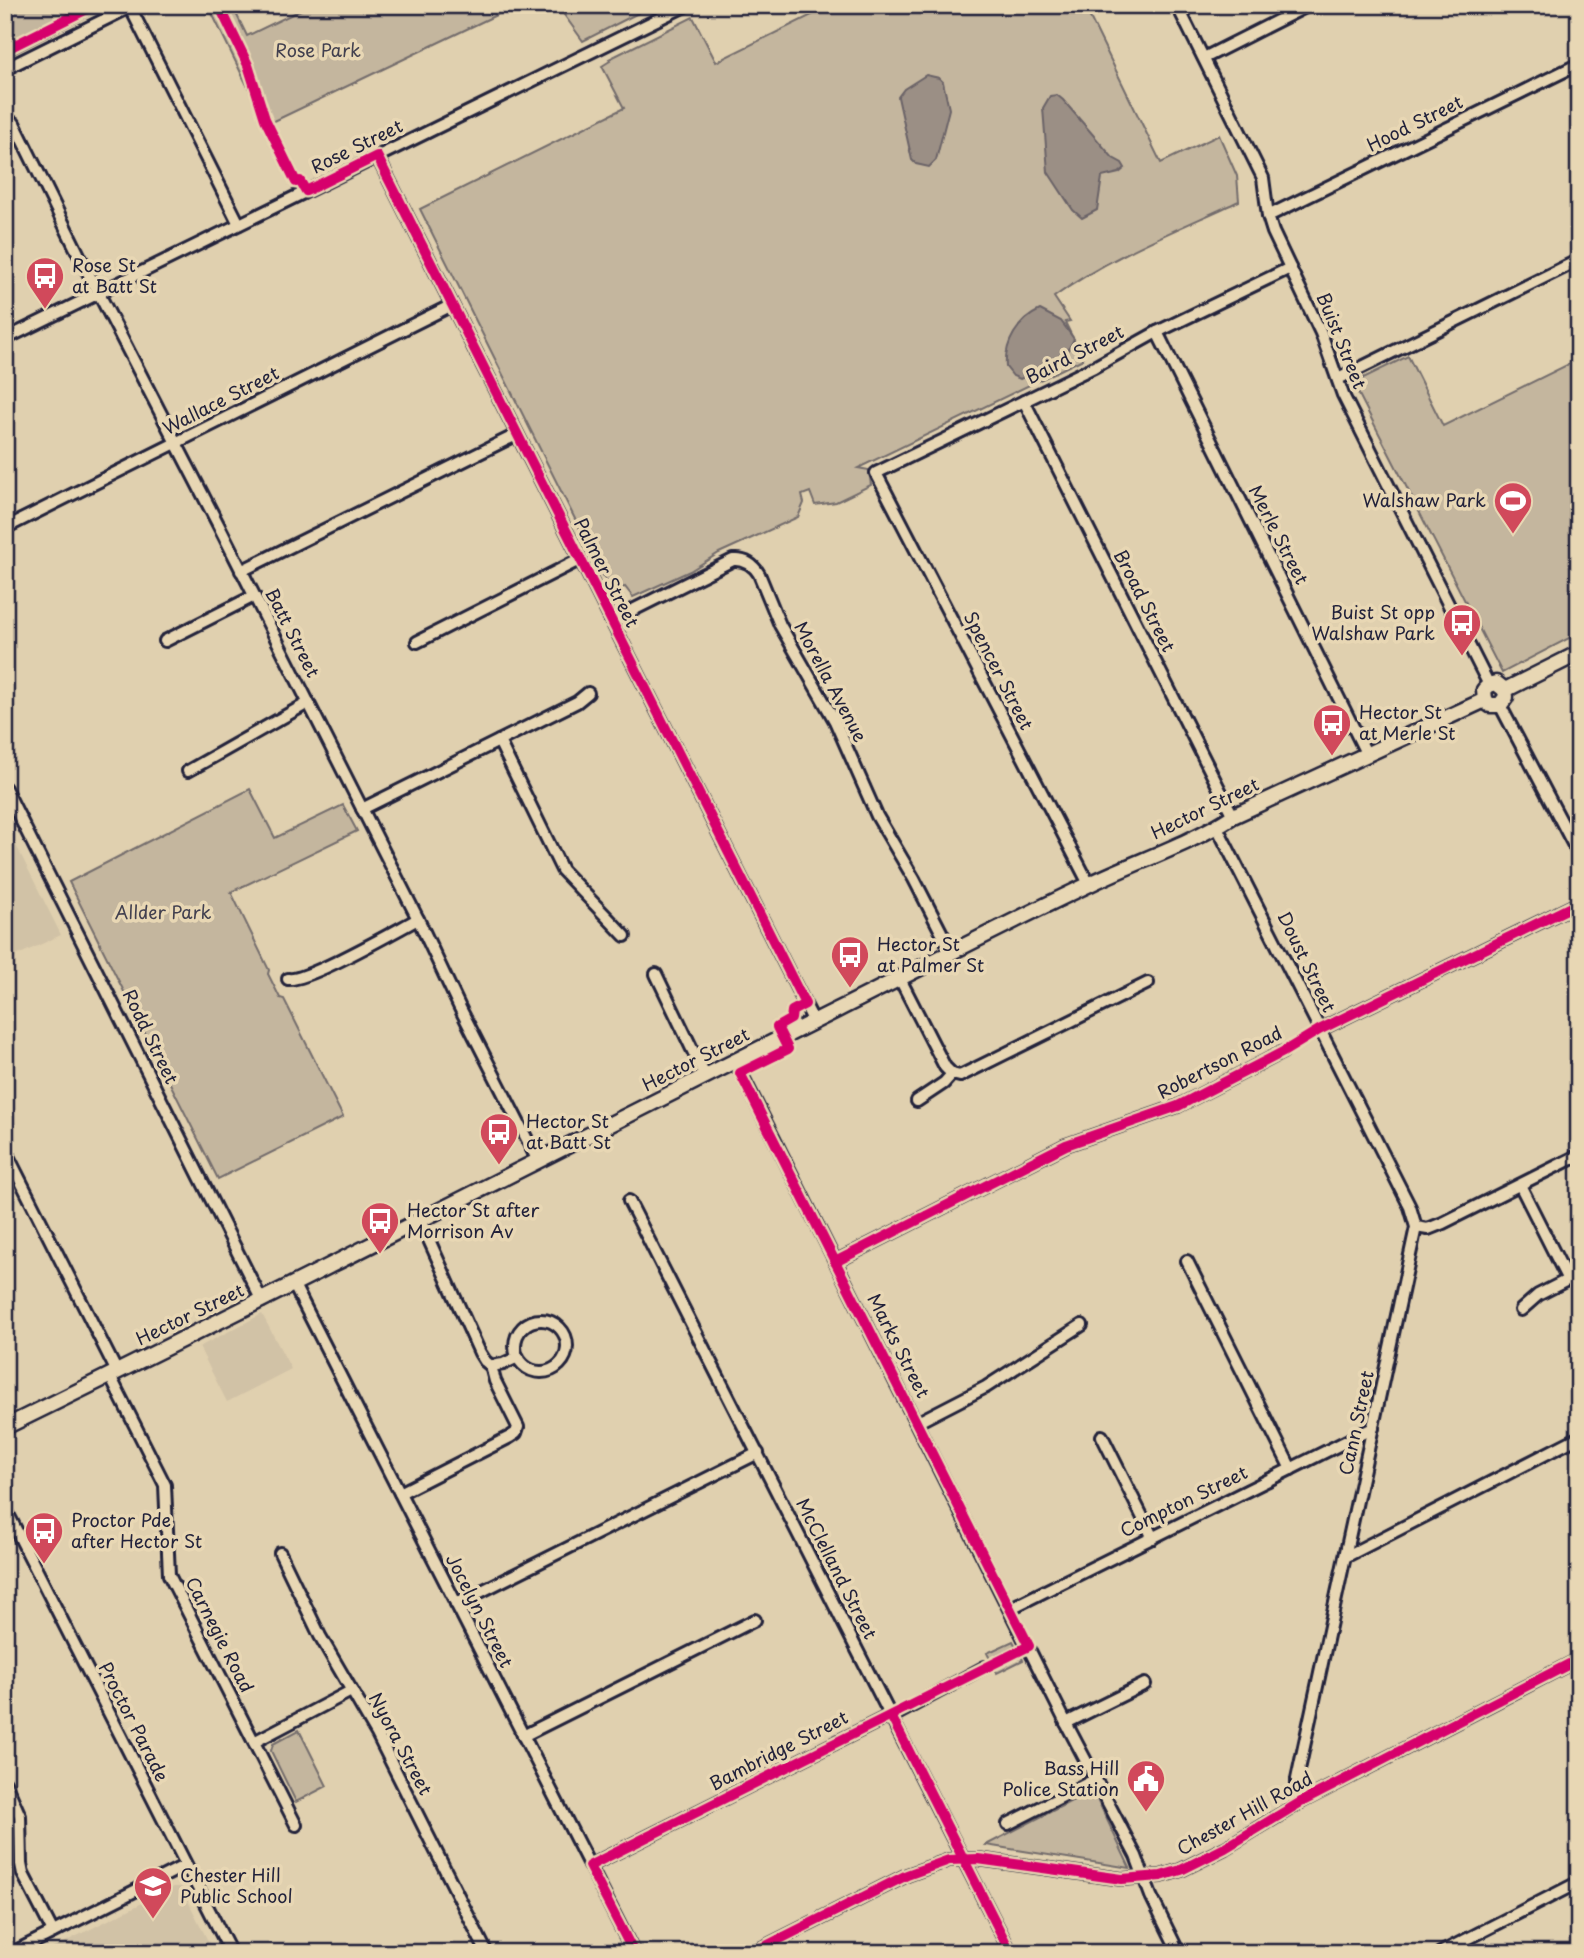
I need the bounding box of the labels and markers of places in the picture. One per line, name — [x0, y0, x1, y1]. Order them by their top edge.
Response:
place label: Rose St at Batt St — [72, 251, 157, 299]
bus stop icon: Rose St at Batt St — [24, 255, 66, 310]
sports icon: Walshaw Park — [1492, 480, 1534, 535]
place label: Walshaw Park — [1362, 486, 1486, 513]
place label: Buist St opp Walshaw Park — [1311, 598, 1435, 646]
bus stop icon: Buist St opp Walshaw Park — [1441, 602, 1483, 657]
place label: Hector St at Merle St — [1359, 698, 1455, 746]
bus stop icon: Hector St at Merle St — [1311, 702, 1353, 757]
place label: Hector St at Palmer St — [877, 930, 984, 978]
bus stop icon: Hector St at Palmer St — [829, 934, 871, 989]
place label: Hector St at Batt St — [526, 1107, 611, 1155]
bus stop icon: Hector St at Batt St — [478, 1111, 520, 1166]
place label: Hector St after Morrison Av — [407, 1196, 539, 1244]
bus stop icon: Hector St after Morrison Av — [359, 1200, 401, 1255]
place label: Proctor Pde after Hector St — [71, 1506, 202, 1554]
bus stop icon: Proctor Pde after Hector St — [23, 1510, 65, 1565]
place label: Bass Hill Police Station — [1003, 1754, 1119, 1802]
public building icon: Bass Hill Police Station — [1125, 1758, 1167, 1813]
place label: Chester Hill Public School — [180, 1861, 293, 1909]
school or university icon: Chester Hill Public School — [132, 1865, 174, 1920]

